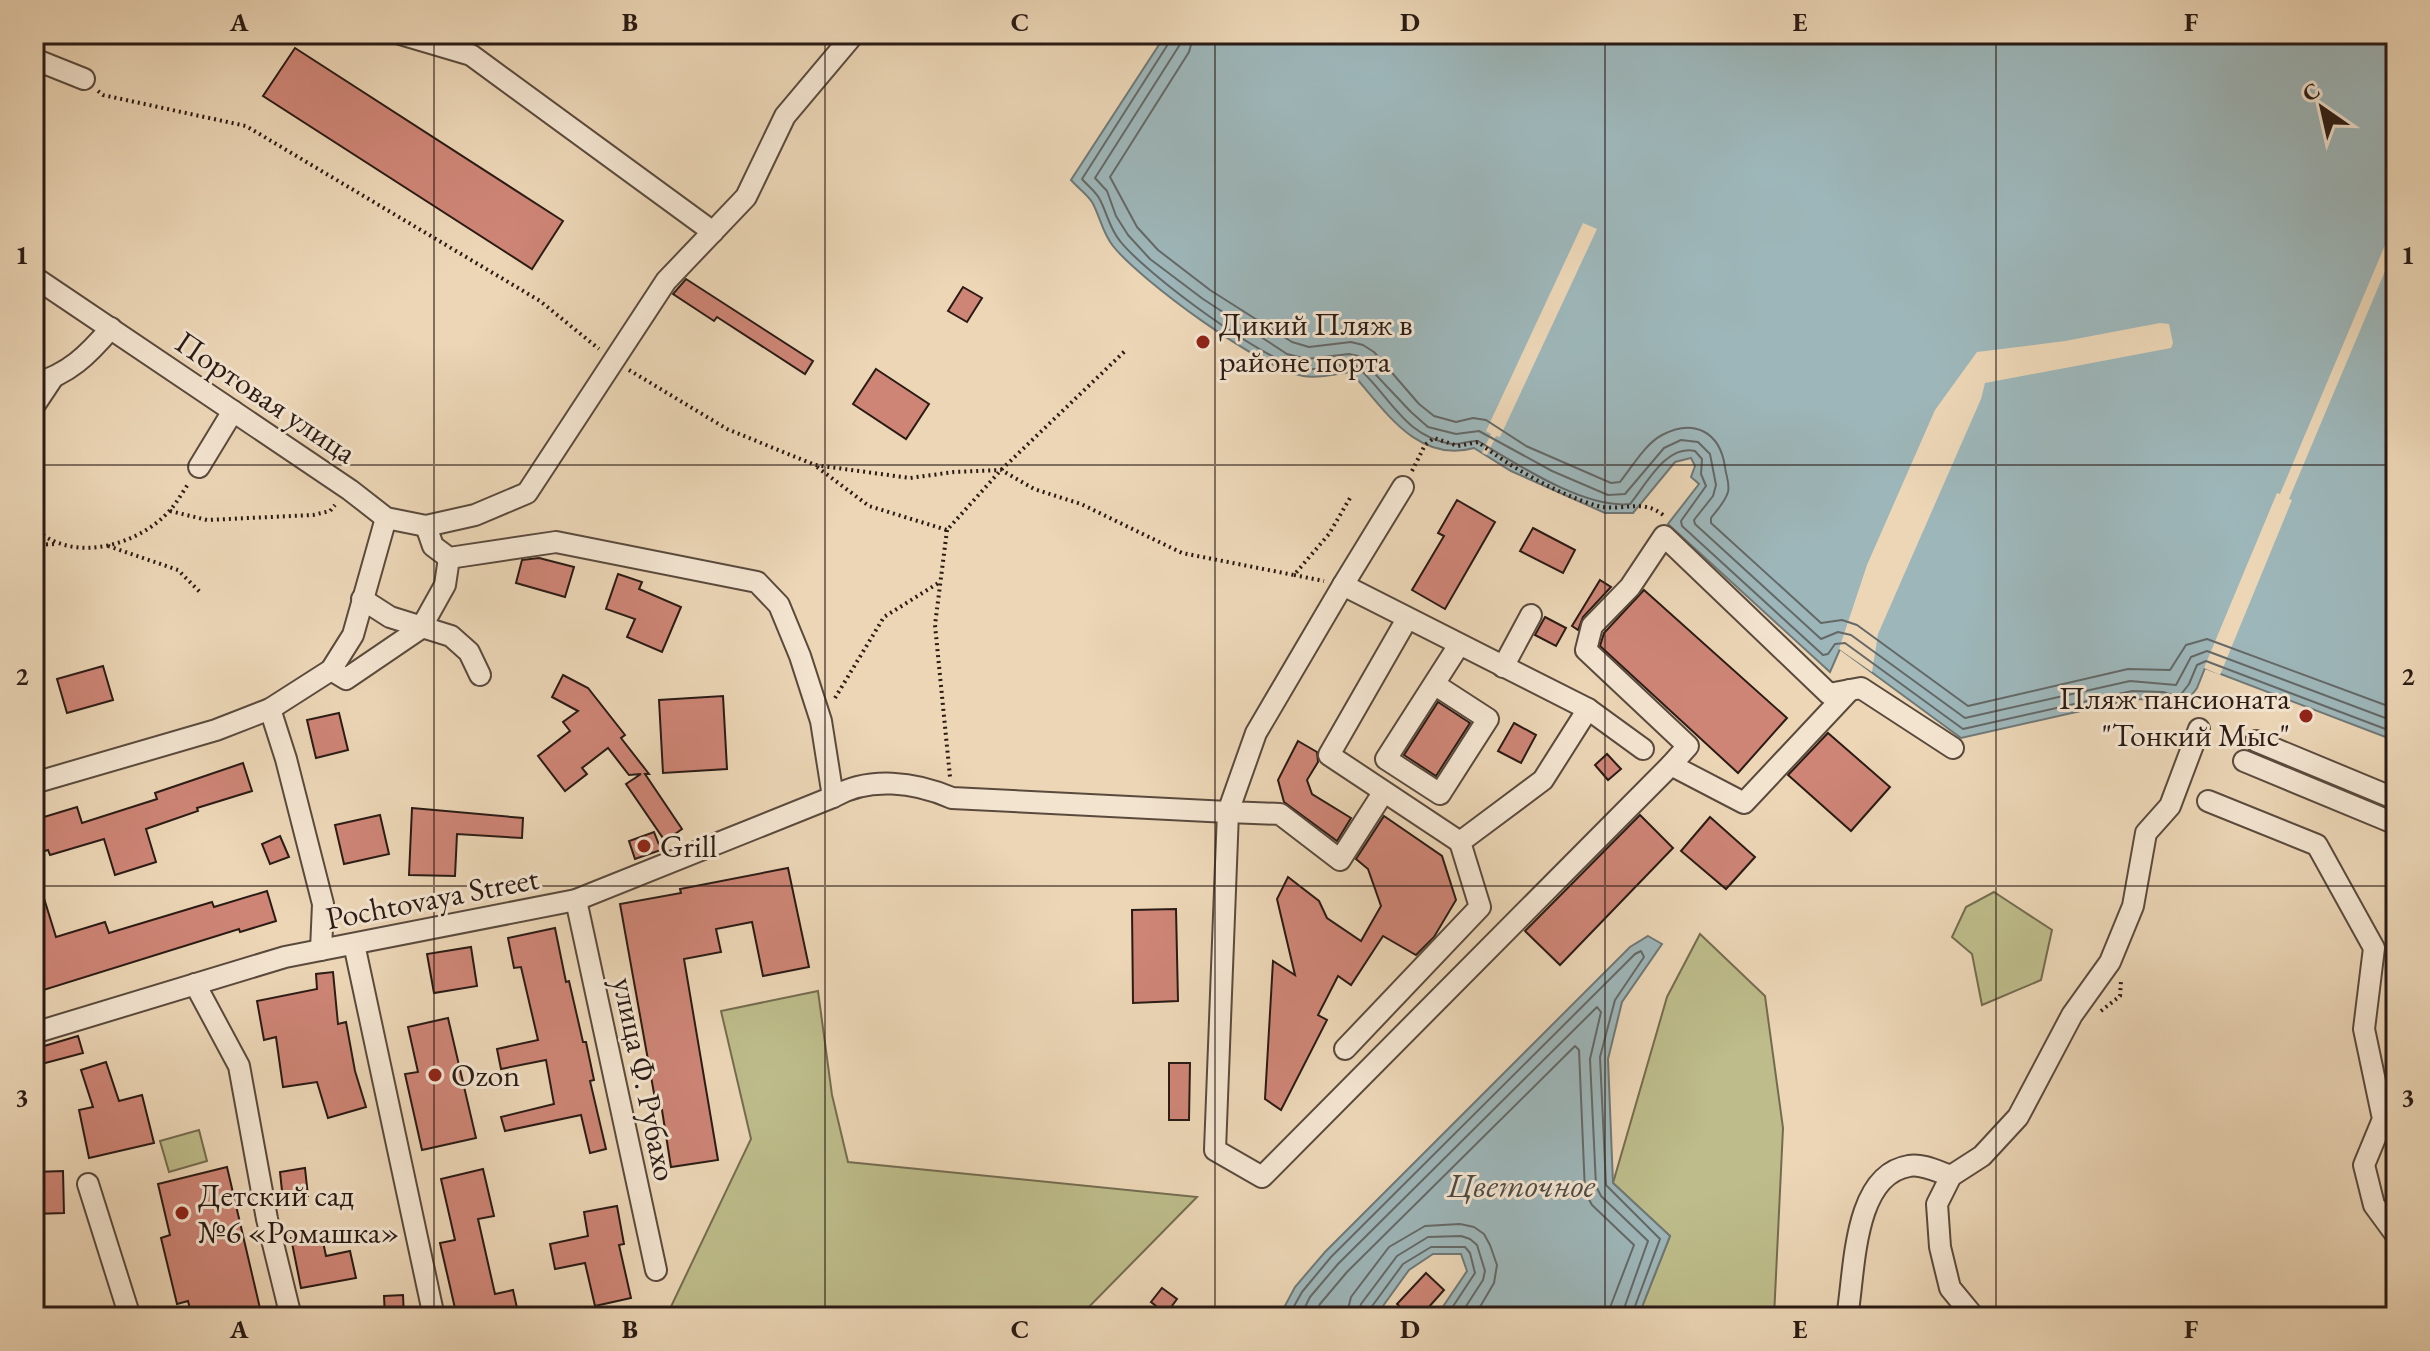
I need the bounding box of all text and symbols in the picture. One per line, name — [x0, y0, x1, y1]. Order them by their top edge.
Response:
text: A — [229, 5, 249, 39]
text: B — [622, 5, 638, 39]
text: C — [1011, 5, 1029, 39]
text: D — [1400, 5, 1420, 39]
text: E — [1793, 5, 1808, 39]
text: F — [2184, 5, 2198, 39]
north arrow — [2282, 68, 2362, 148]
text: С — [2297, 75, 2326, 108]
text: 1 — [15, 238, 29, 272]
text: 1 — [2401, 238, 2415, 272]
place label: Дикий Пляж в районе порта — [1219, 303, 1413, 382]
street label: Портовая улица — [167, 321, 365, 473]
marker: Дикий Пляж в районе порта — [1194, 333, 1212, 351]
text: 2 — [15, 659, 29, 693]
text: 2 — [2401, 659, 2415, 693]
place label: Пляж пансионата "Тонкий Мыс" — [2059, 677, 2290, 756]
marker: Пляж пансионата "Тонкий Мыс" — [2297, 707, 2315, 725]
place label: Grill — [660, 825, 718, 867]
marker: Grill — [635, 837, 653, 855]
street label: Pochtovaya Street — [322, 857, 542, 939]
street label: улица Ф. Рубахо — [603, 973, 687, 1185]
place label: Ozon — [451, 1054, 520, 1096]
marker: Ozon — [426, 1066, 444, 1084]
text: 3 — [15, 1080, 29, 1114]
text: 3 — [2401, 1080, 2415, 1114]
water label: Цветочное — [1446, 1163, 1595, 1207]
place label: Детский сад №6 «Ромашка» — [198, 1174, 400, 1253]
marker: Детский сад №6 «Ромашка» — [173, 1204, 191, 1222]
text: A — [229, 1312, 249, 1346]
text: B — [622, 1312, 638, 1346]
text: C — [1011, 1312, 1029, 1346]
text: D — [1400, 1312, 1420, 1346]
text: E — [1793, 1312, 1808, 1346]
text: F — [2184, 1312, 2198, 1346]

